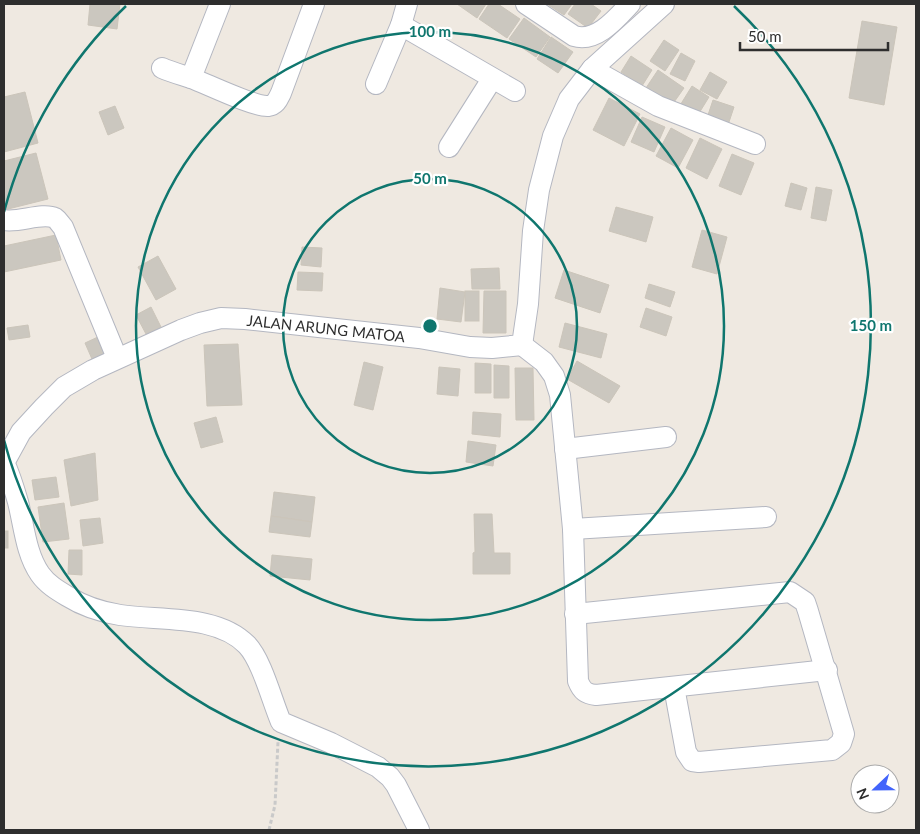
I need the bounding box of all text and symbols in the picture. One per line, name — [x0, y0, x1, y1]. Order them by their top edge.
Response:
scale bar — [740, 20, 888, 52]
text: 100 m — [409, 22, 451, 40]
text: 50 m — [748, 27, 782, 45]
text: 50 m — [413, 169, 447, 187]
street label: JALAN ARUNG MATOA — [246, 311, 407, 345]
text: 150 m — [850, 316, 892, 334]
centre of rings — [421, 317, 439, 335]
north arrow — [850, 764, 900, 814]
text: N — [853, 786, 872, 802]

